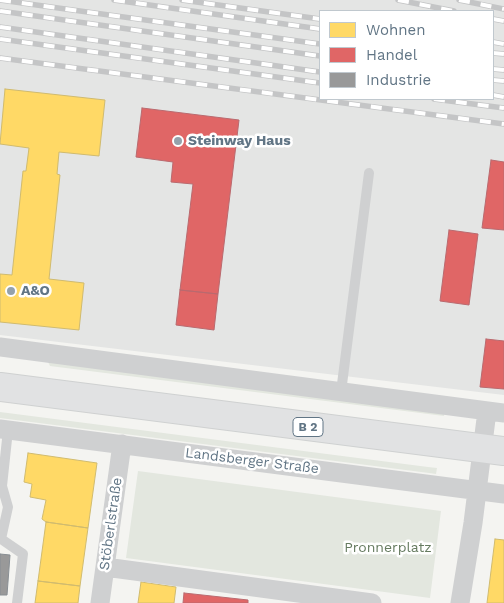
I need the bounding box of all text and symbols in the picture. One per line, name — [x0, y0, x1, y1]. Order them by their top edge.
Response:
legend — [319, 10, 494, 100]
text: Wohnen — [366, 21, 425, 39]
text: Handel — [366, 46, 417, 64]
text: Industrie — [366, 71, 431, 89]
place label: Steinway Haus — [188, 133, 291, 149]
marker: Steinway Haus — [172, 135, 184, 147]
place label: A&O — [21, 283, 50, 299]
marker: A&O — [5, 285, 17, 297]
road number: B 2 — [293, 418, 323, 437]
street label: Landsberger Straße — [184, 444, 320, 478]
street label: Stöberlstraße — [96, 477, 126, 571]
park label: Pronnerplatz — [344, 540, 432, 556]

